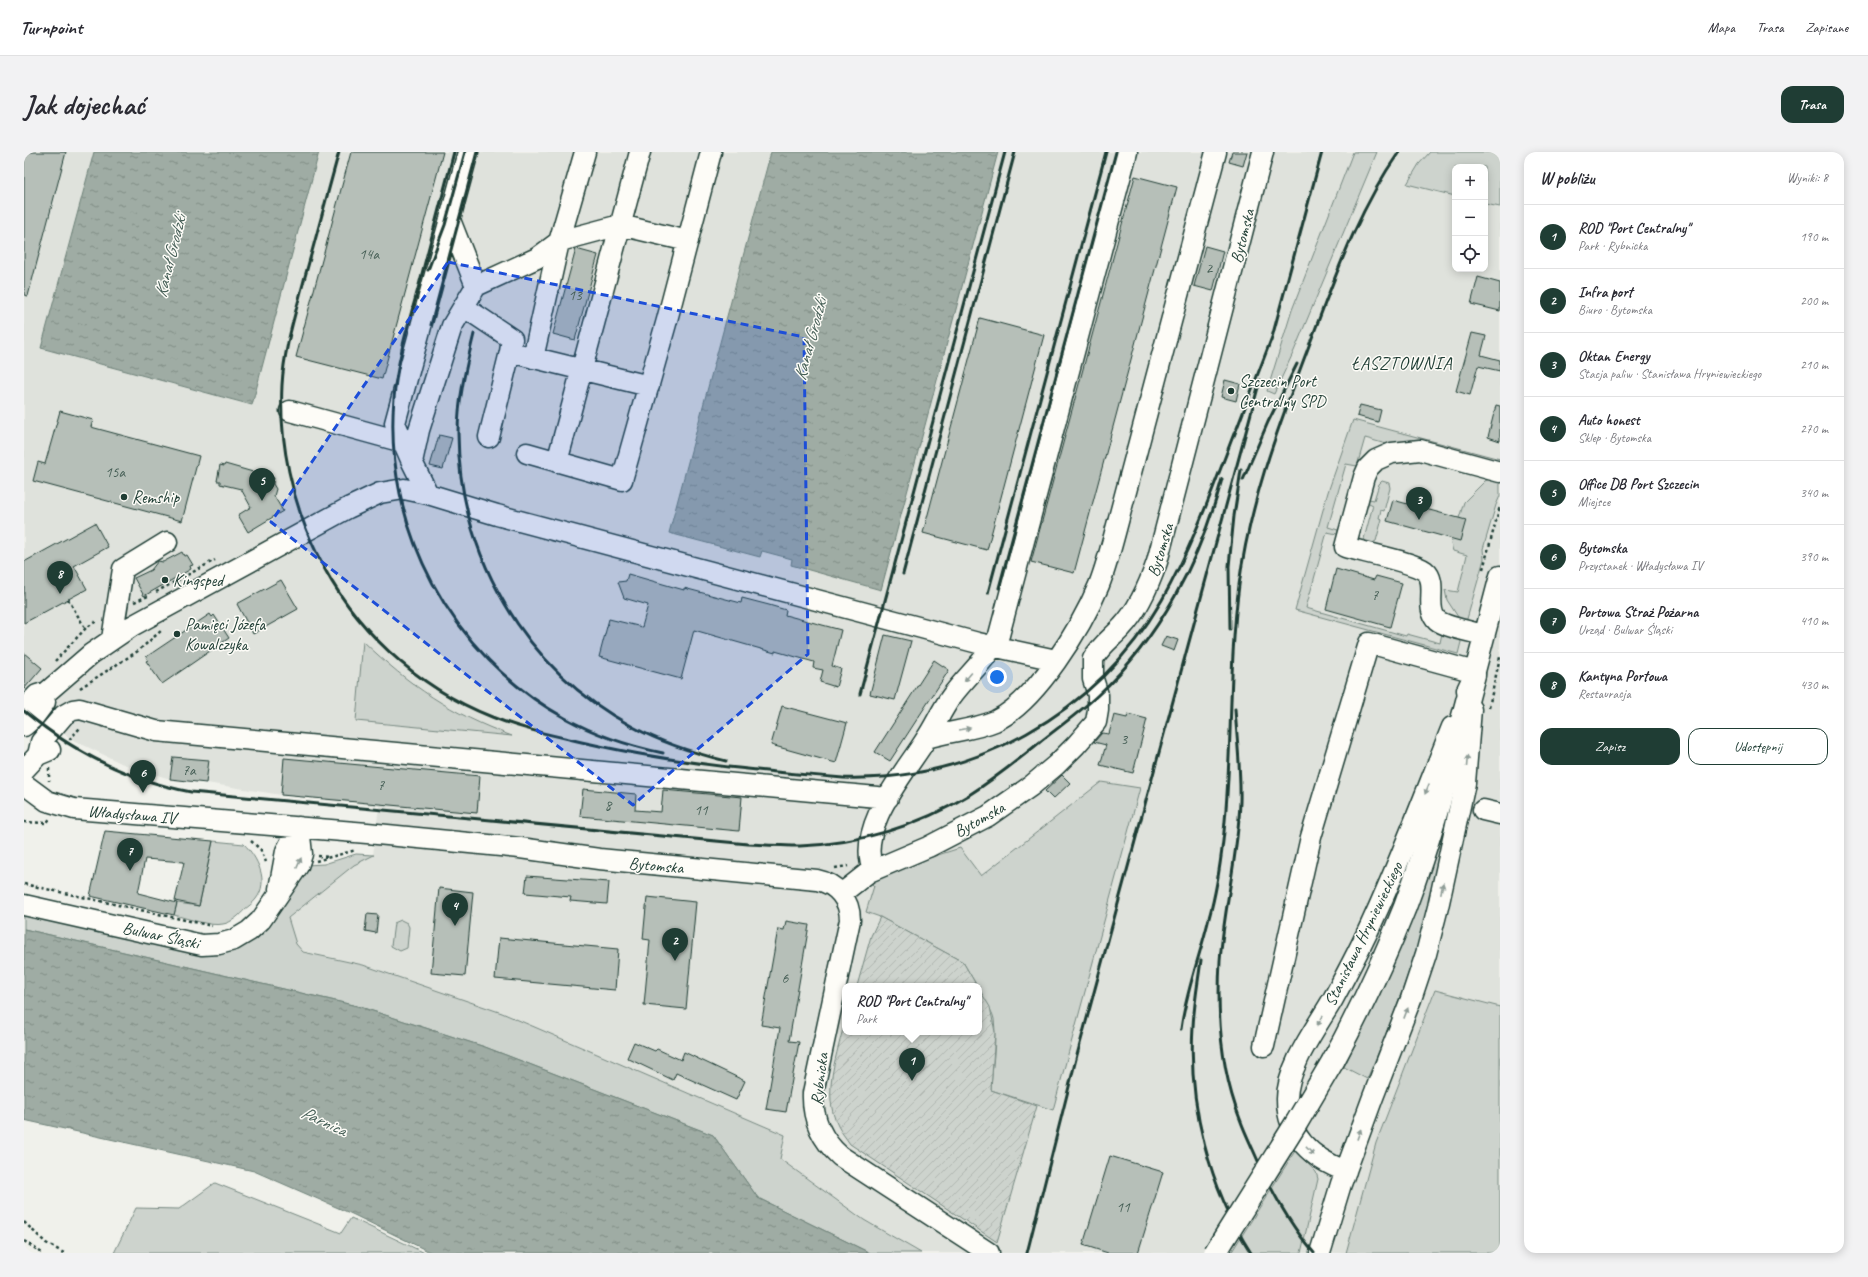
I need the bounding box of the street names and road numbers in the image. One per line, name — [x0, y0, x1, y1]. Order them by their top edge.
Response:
street label: Bytomska — [1226, 206, 1260, 265]
street label: Bytomska — [1142, 520, 1179, 579]
street label: Bytomska — [950, 796, 1009, 842]
street label: Władysława IV — [87, 800, 180, 829]
street label: Bytomska — [628, 853, 685, 878]
street label: Stanisława Hryniewieckiego — [1319, 858, 1408, 1010]
street label: Bulwar Śląski — [121, 916, 203, 954]
street label: Rybnicka — [806, 1051, 833, 1106]

